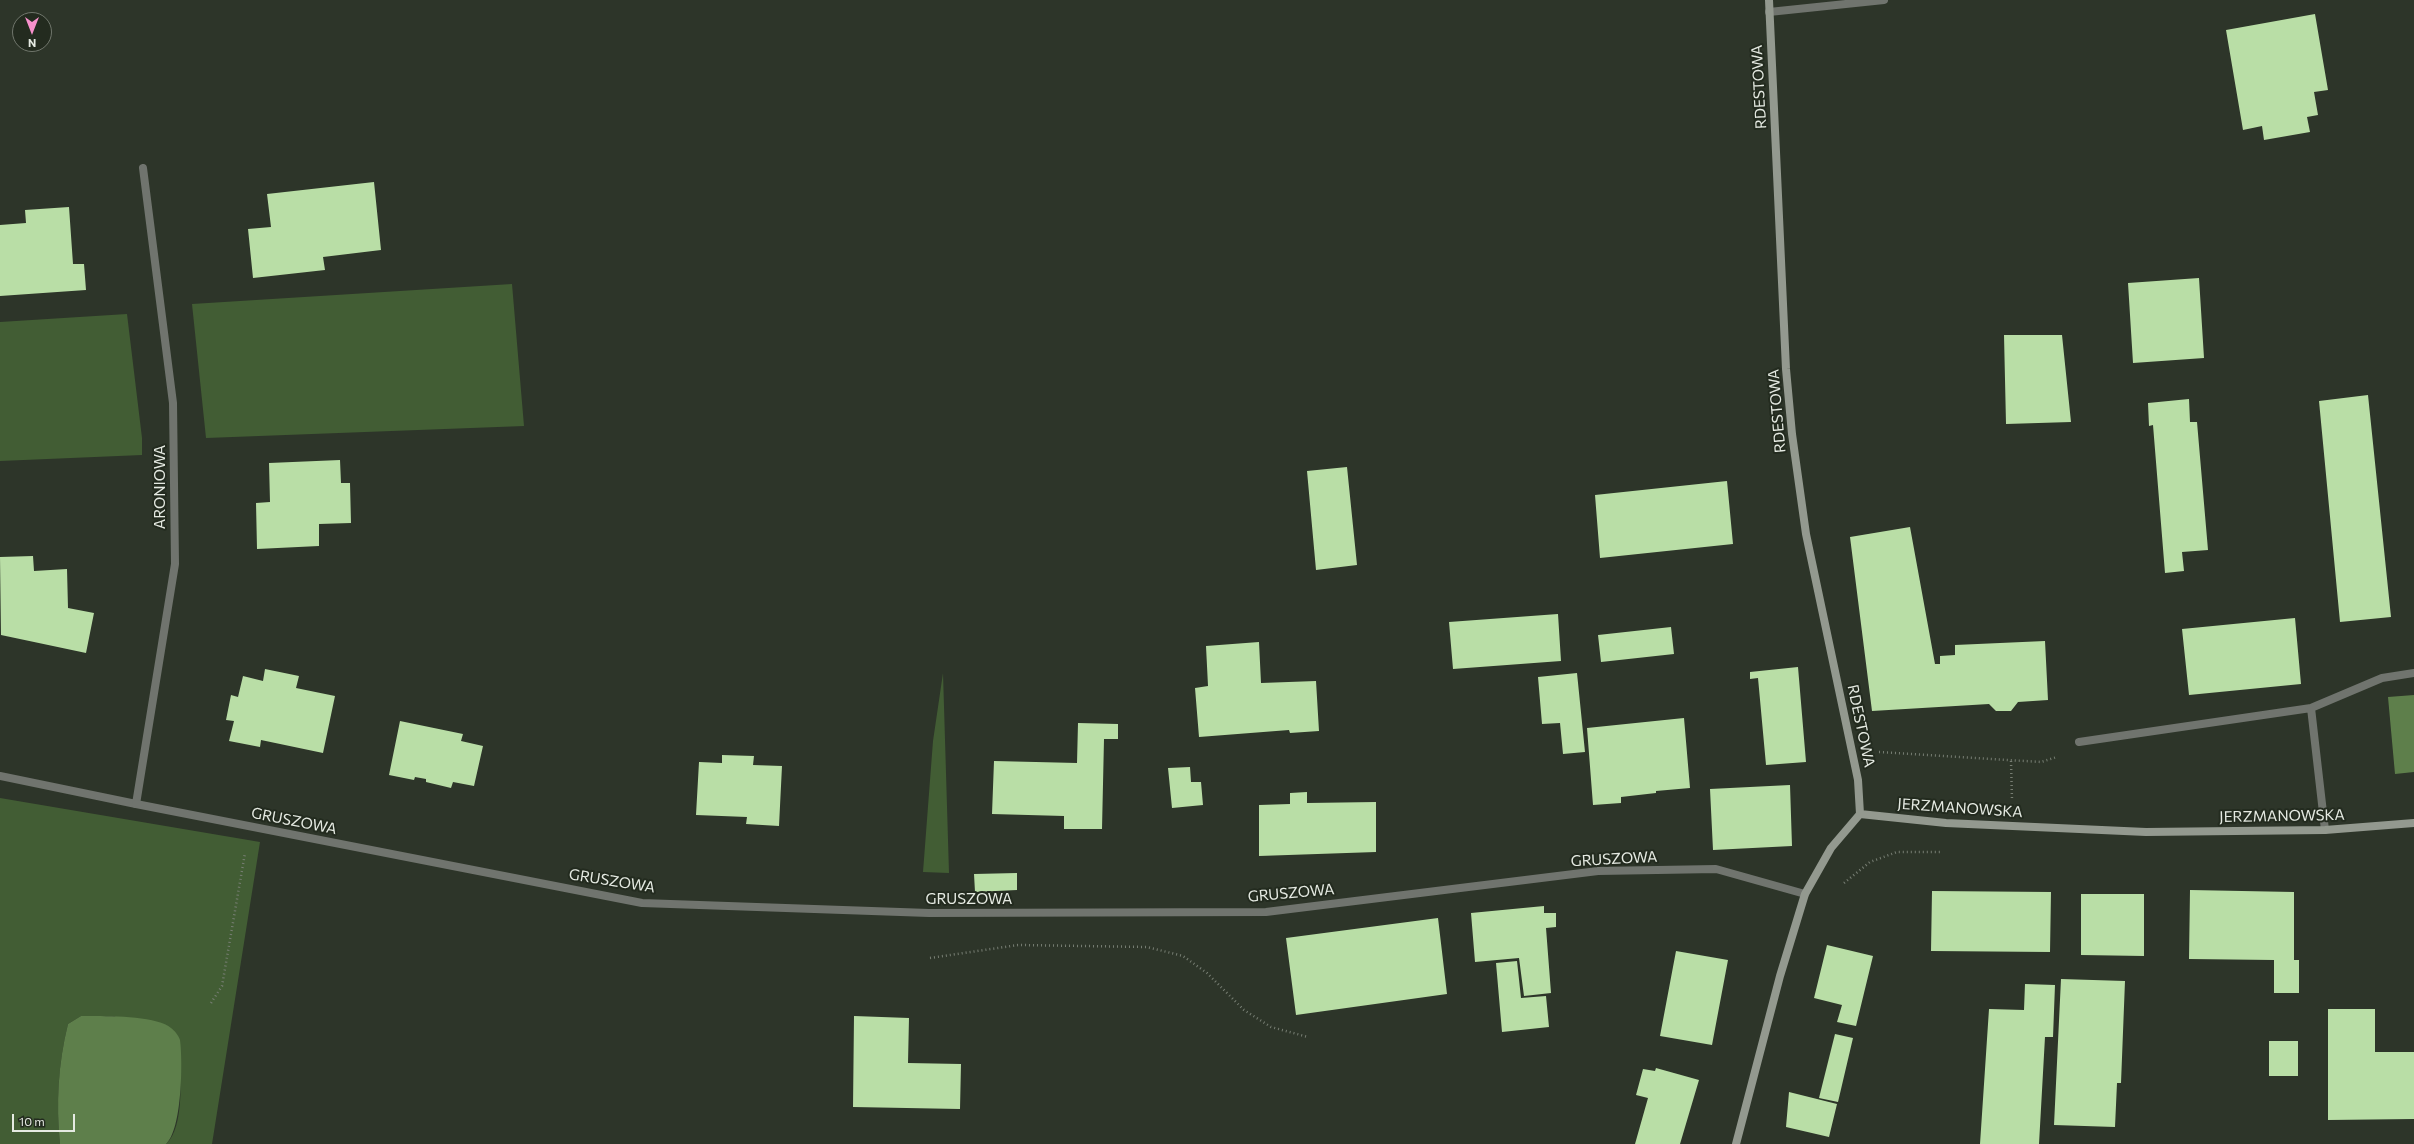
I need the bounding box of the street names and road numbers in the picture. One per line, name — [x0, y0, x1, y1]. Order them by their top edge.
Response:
street label: RDESTOWA — [1748, 44, 1770, 130]
street label: RDESTOWA — [1764, 368, 1790, 454]
street label: ARONIOWA — [151, 445, 169, 529]
street label: RDESTOWA — [1843, 683, 1879, 769]
street label: JERZMANOWSKA — [1897, 795, 2023, 821]
street label: GRUSZOWA — [250, 804, 338, 838]
street label: JERZMANOWSKA — [2219, 806, 2345, 826]
street label: GRUSZOWA — [1570, 848, 1658, 870]
street label: GRUSZOWA — [568, 865, 656, 897]
street label: GRUSZOWA — [1247, 880, 1335, 906]
street label: GRUSZOWA — [926, 890, 1012, 908]

